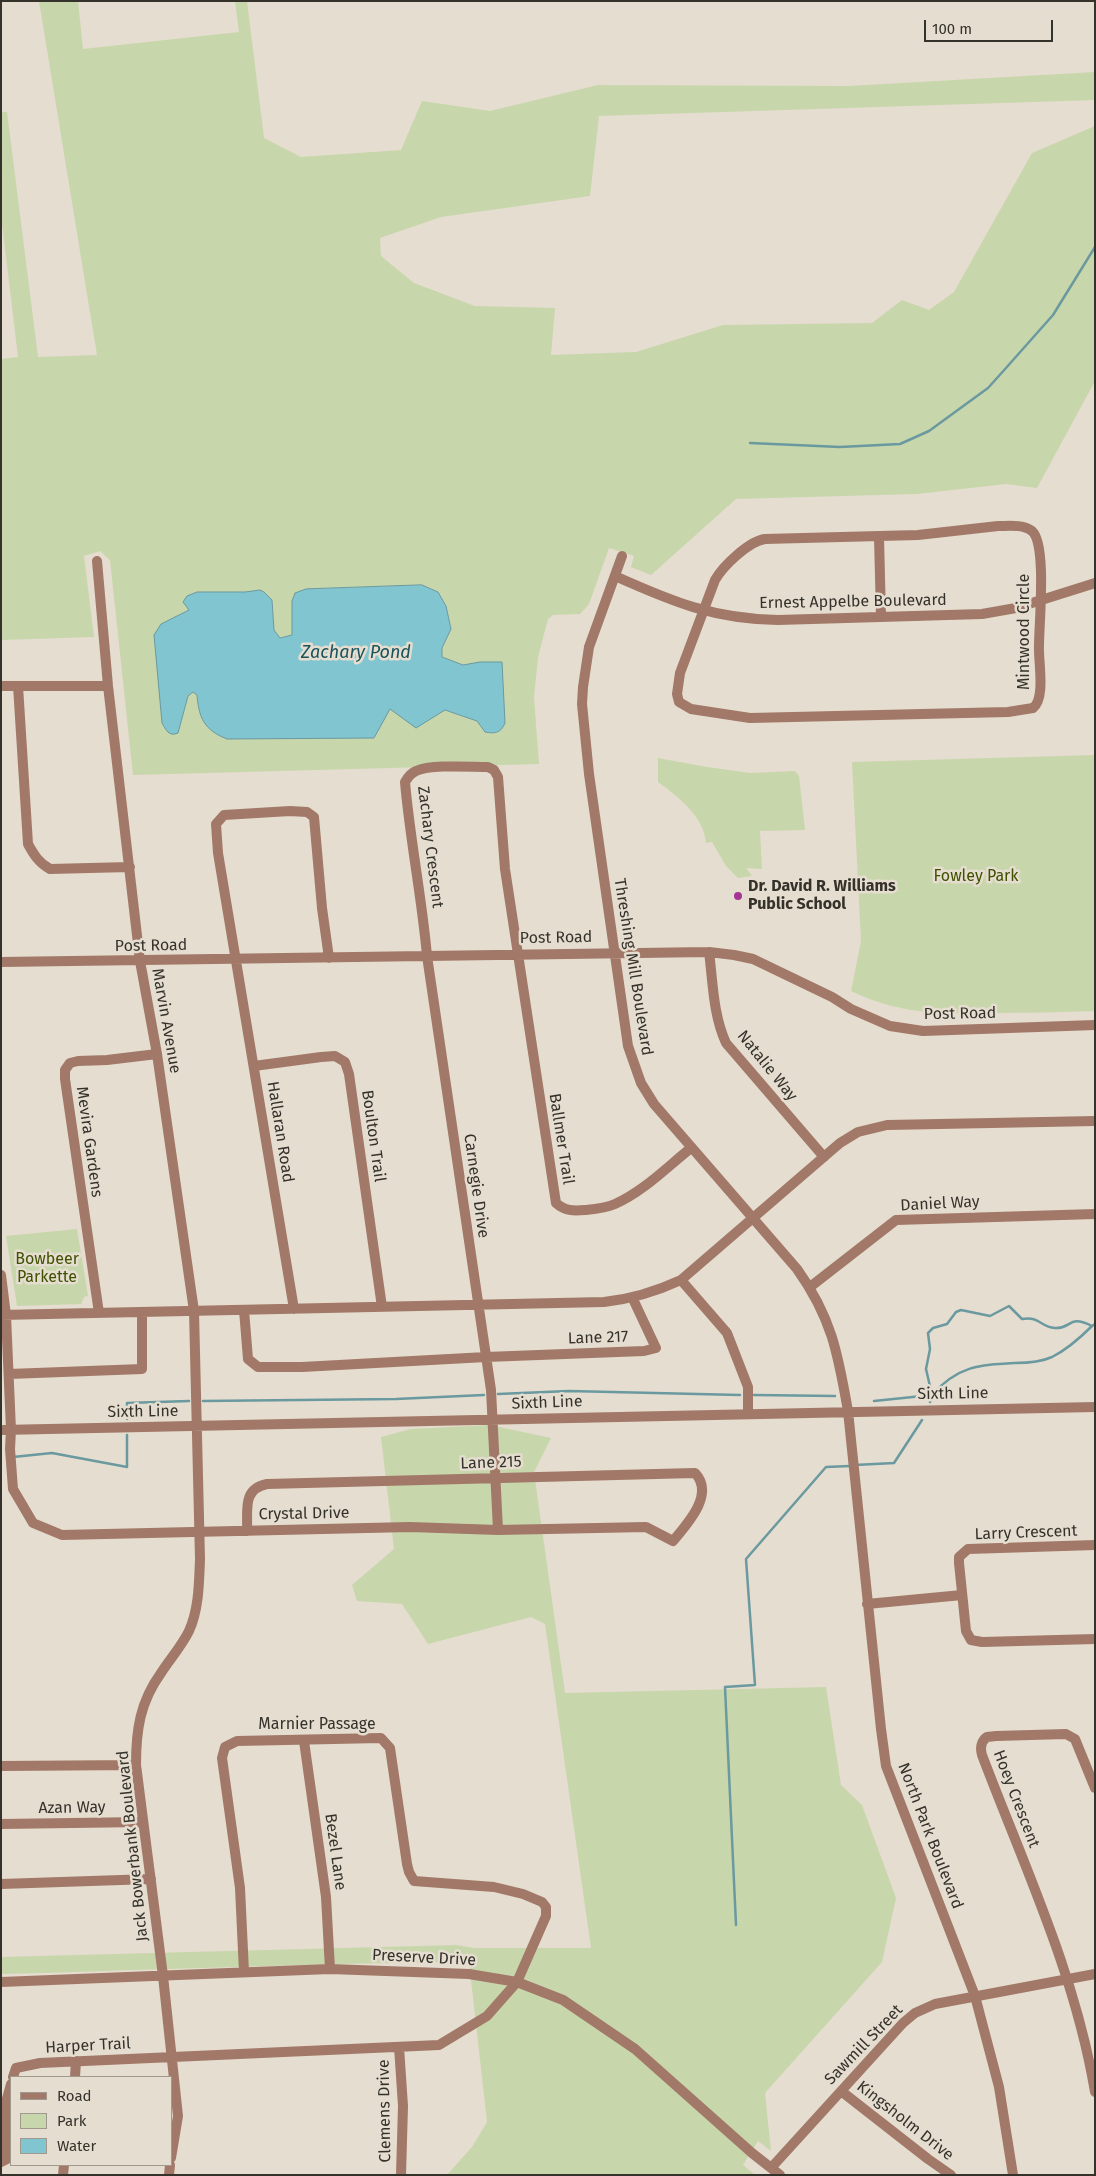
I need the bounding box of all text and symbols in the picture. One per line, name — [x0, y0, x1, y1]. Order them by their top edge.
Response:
scale bar — [926, 10, 1055, 42]
text: 100 m — [932, 20, 972, 38]
street label: Mintwood Circle — [1015, 574, 1035, 690]
street label: Ernest Appelbe Boulevard — [759, 591, 947, 613]
water label: Zachary Pond — [301, 642, 411, 664]
street label: Zachary Crescent — [413, 785, 447, 909]
park label: Fowley Park — [934, 867, 1018, 887]
street label: Threshing Mill Boulevard — [610, 877, 656, 1057]
place label: Dr. David R. Williams Public School — [748, 877, 896, 915]
marker: Dr. David R. Williams Public School — [732, 890, 744, 902]
street label: Post Road — [520, 928, 592, 948]
street label: Post Road — [115, 936, 187, 956]
street label: Marvin Avenue — [147, 967, 185, 1075]
street label: Post Road — [924, 1004, 996, 1024]
street label: Natalie Way — [733, 1027, 801, 1105]
street label: Hallaran Road — [263, 1080, 297, 1184]
street label: Mevira Gardens — [72, 1085, 106, 1199]
street label: Boulton Trail — [357, 1089, 389, 1183]
street label: Ballmer Trail — [544, 1092, 578, 1186]
street label: Carnegie Drive — [459, 1133, 493, 1239]
street label: Daniel Way — [900, 1192, 980, 1216]
park label: Bowbeer Parkette — [15, 1250, 79, 1288]
street label: Lane 217 — [567, 1327, 629, 1349]
street label: Sixth Line — [917, 1384, 989, 1404]
street label: Sixth Line — [511, 1392, 583, 1414]
street label: Sixth Line — [107, 1402, 179, 1422]
street label: Lane 215 — [460, 1452, 522, 1474]
street label: Crystal Drive — [258, 1504, 350, 1524]
street label: Larry Crescent — [974, 1522, 1078, 1544]
street label: Marnier Passage — [258, 1715, 376, 1735]
street label: Hoey Crescent — [989, 1748, 1043, 1850]
street label: Jack Bowerbank Boulevard — [113, 1749, 153, 1943]
street label: North Park Boulevard — [893, 1760, 967, 1912]
street label: Azan Way — [38, 1798, 106, 1818]
street label: Bezel Lane — [320, 1812, 350, 1892]
street label: Preserve Drive — [372, 1946, 476, 1970]
street label: Sawmill Street — [821, 2001, 907, 2089]
street label: Harper Trail — [45, 2034, 131, 2058]
street label: Clemens Drive — [375, 2059, 395, 2163]
legend — [10, 2076, 172, 2166]
street label: Kingsholm Drive — [853, 2077, 957, 2165]
text: Road — [57, 2087, 92, 2105]
text: Park — [57, 2112, 87, 2130]
text: Water — [57, 2137, 96, 2155]

